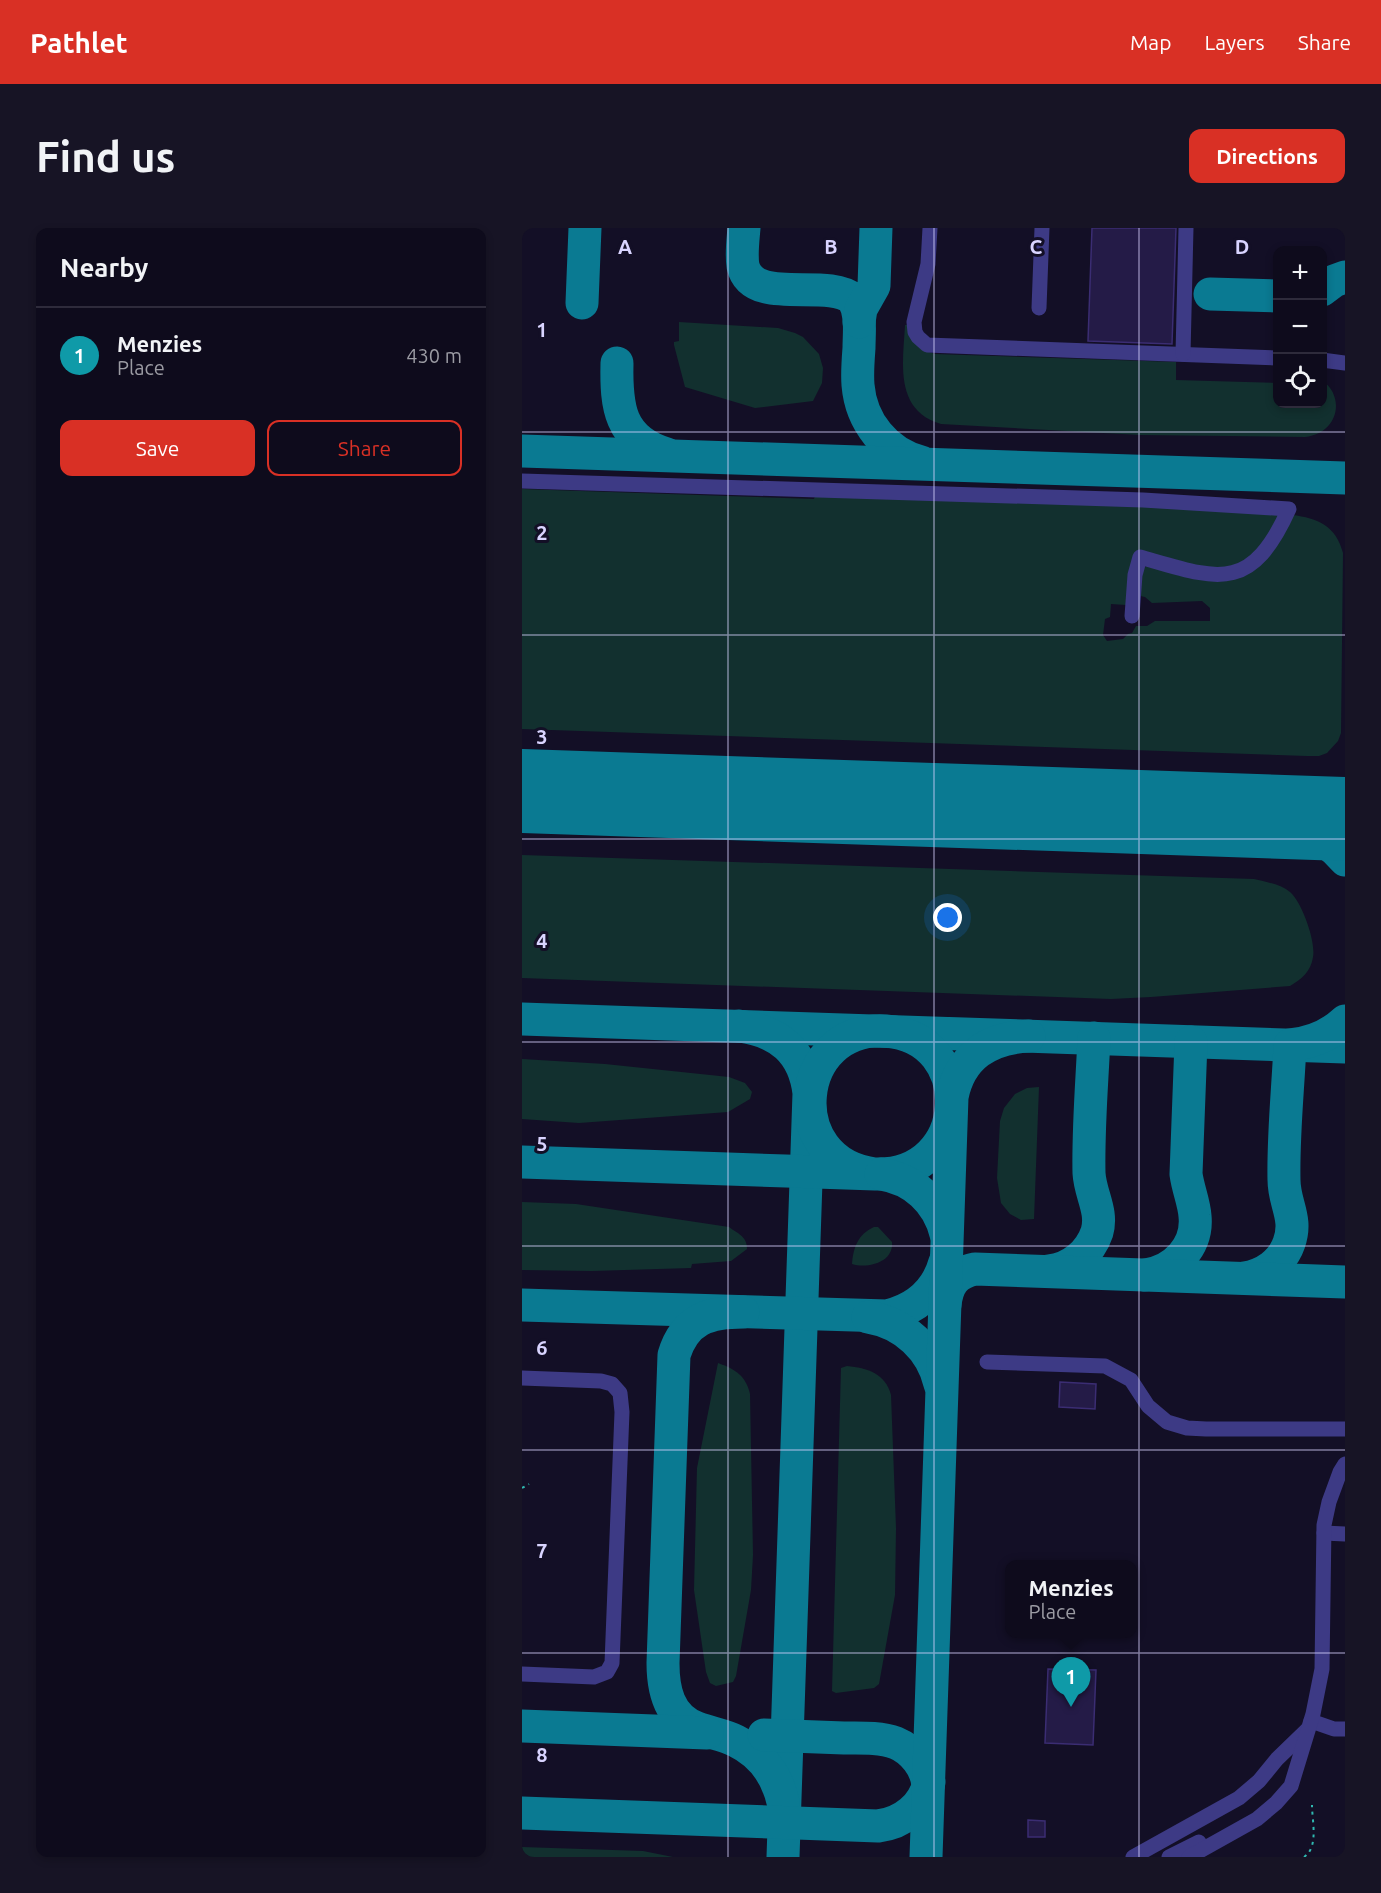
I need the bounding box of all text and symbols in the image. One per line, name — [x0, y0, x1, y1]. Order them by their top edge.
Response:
text: Pathlet — [30, 27, 128, 58]
text: Map — [1130, 30, 1171, 54]
text: Layers — [1204, 30, 1265, 54]
text: Share — [1298, 30, 1351, 54]
button: Directions — [1189, 129, 1345, 183]
text: Find us — [36, 133, 175, 180]
text: A — [618, 235, 632, 258]
text: B — [824, 235, 838, 258]
text: C — [1030, 235, 1043, 258]
text: D — [1235, 235, 1249, 258]
map controls — [1273, 246, 1327, 408]
button: + — [1273, 246, 1327, 300]
text: Nearby — [60, 253, 148, 282]
button: − — [1273, 300, 1327, 354]
text: 1 — [536, 318, 548, 341]
text: Menzies — [117, 331, 202, 356]
text: 1 — [74, 344, 85, 367]
text: 430 m — [406, 344, 462, 367]
button: locate — [1273, 354, 1327, 408]
text: Place — [117, 356, 165, 379]
button: Save — [60, 420, 255, 476]
button: Share — [267, 420, 462, 476]
text: 2 — [536, 521, 548, 544]
text: 3 — [536, 725, 548, 748]
your location — [933, 903, 962, 932]
text: 4 — [536, 929, 548, 952]
text: 5 — [536, 1132, 548, 1155]
text: 6 — [536, 1336, 548, 1359]
text: 7 — [536, 1539, 548, 1562]
popup — [1005, 1560, 1137, 1638]
text: Menzies — [1028, 1575, 1114, 1600]
text: Place — [1028, 1600, 1076, 1623]
pin: 1 — [1052, 1658, 1090, 1707]
text: 8 — [536, 1743, 548, 1766]

